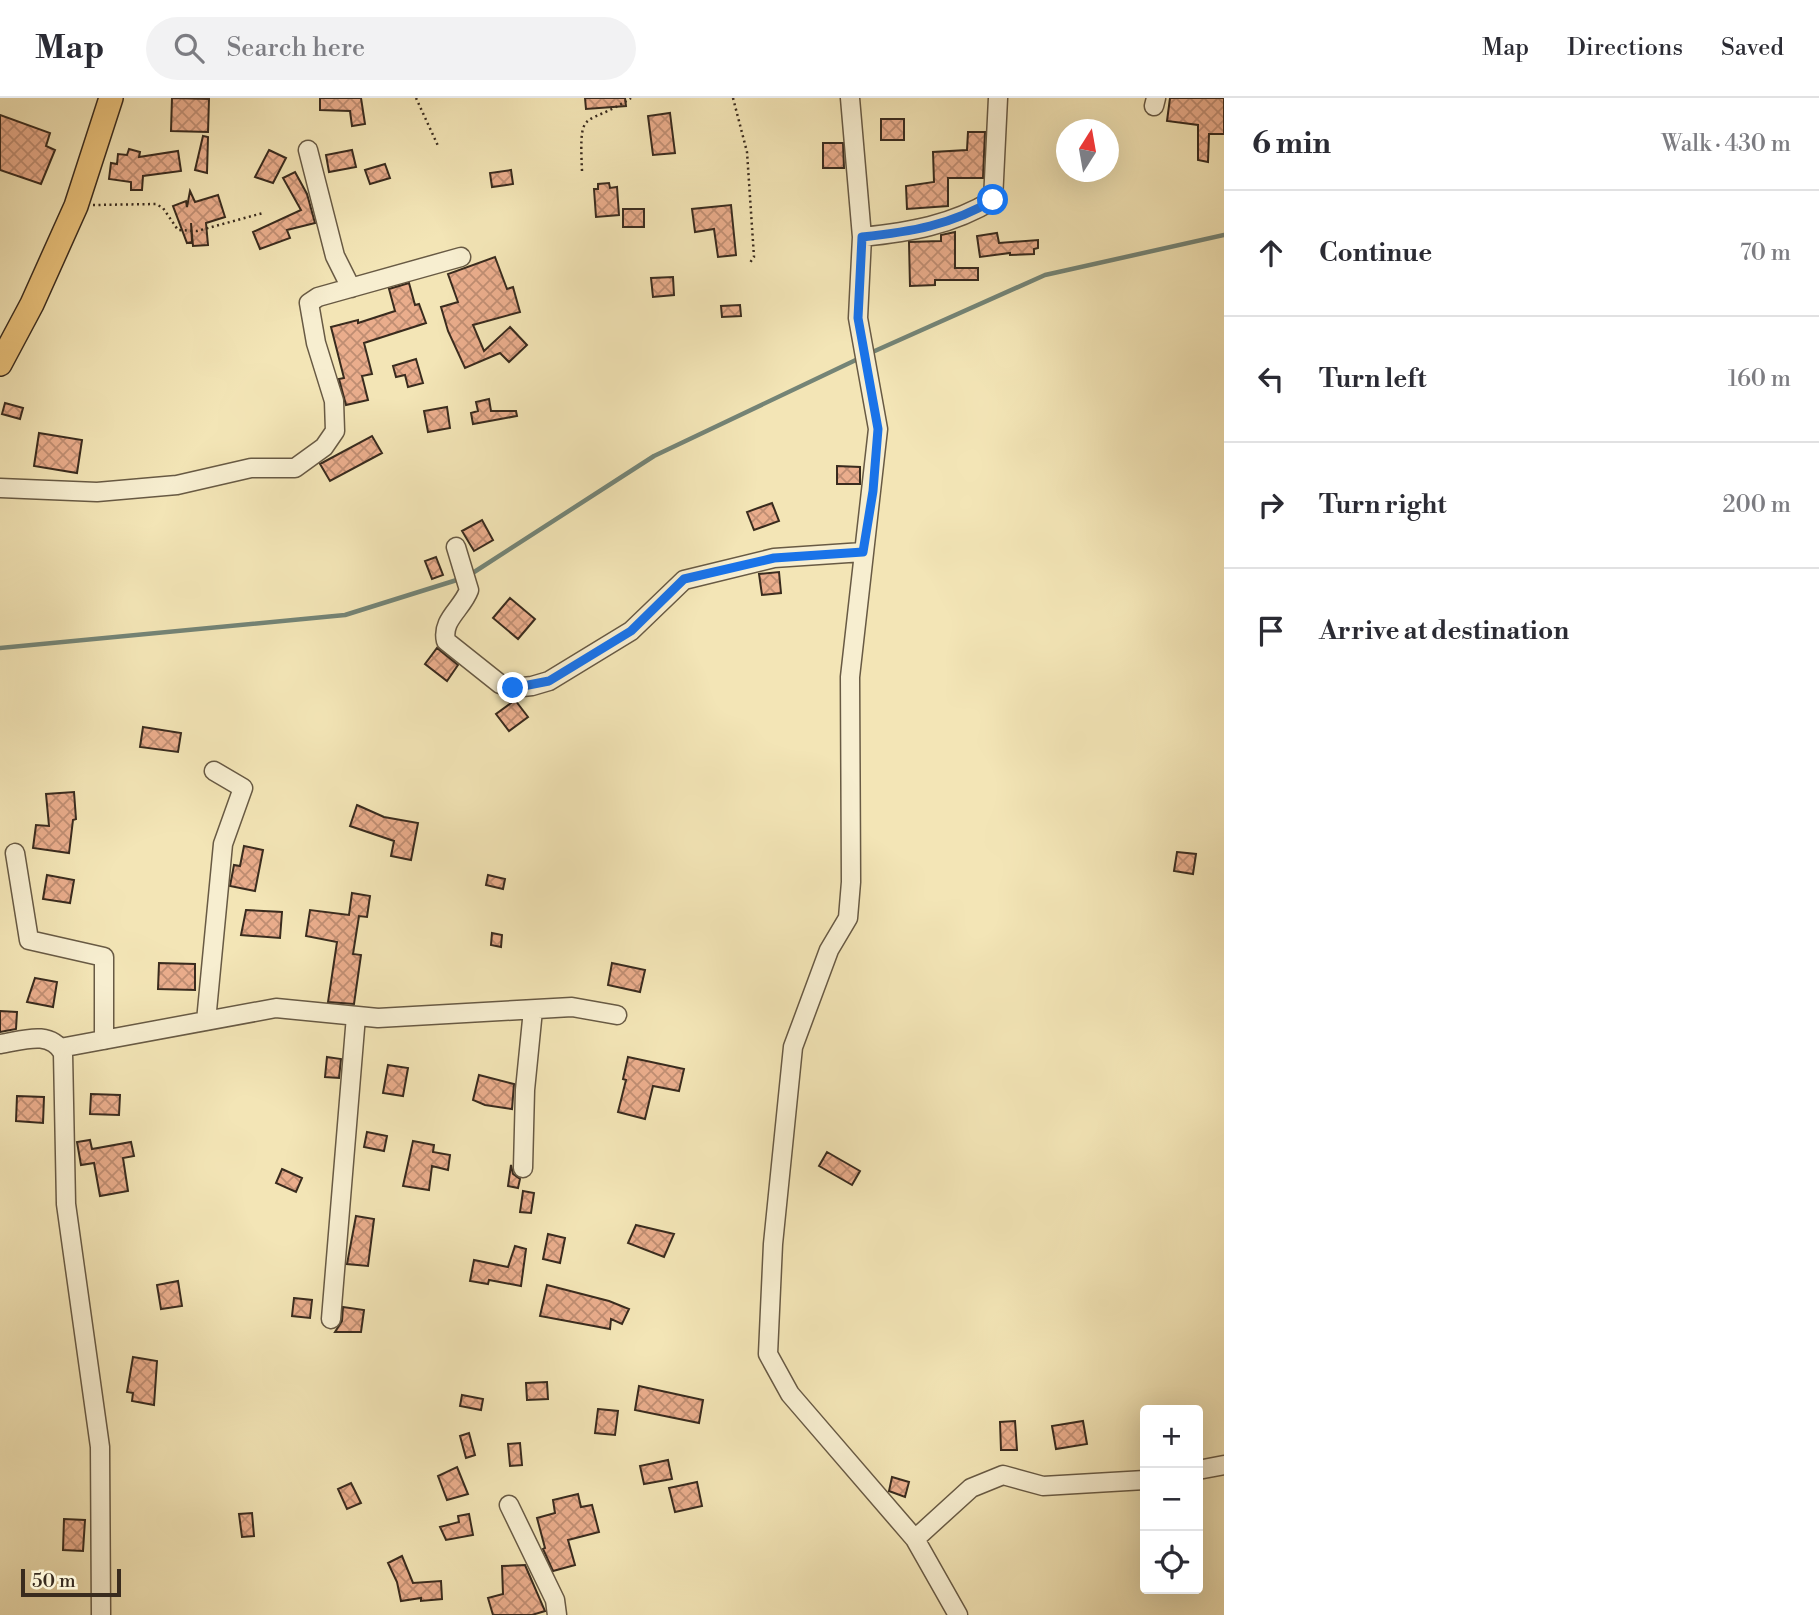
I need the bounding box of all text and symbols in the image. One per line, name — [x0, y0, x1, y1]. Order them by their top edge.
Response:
search box — [146, 17, 636, 80]
text: Map — [35, 28, 104, 69]
icon: search — [170, 29, 208, 67]
text: Search here — [226, 32, 365, 64]
text: Map — [1482, 33, 1529, 63]
text: Directions — [1567, 33, 1683, 63]
text: Saved — [1721, 33, 1784, 63]
north arrow — [1056, 119, 1119, 182]
text: 6 min — [1252, 125, 1331, 163]
text: Walk · 430 m — [1661, 130, 1791, 158]
route start — [977, 184, 1008, 215]
icon: ahead — [1252, 234, 1290, 272]
text: Continue — [1319, 237, 1432, 269]
text: 70 m — [1740, 239, 1791, 267]
icon: left — [1252, 360, 1290, 398]
text: Turn left — [1319, 363, 1427, 395]
text: 160 m — [1728, 365, 1791, 393]
icon: right — [1252, 486, 1290, 524]
text: Turn right — [1319, 489, 1447, 521]
text: 200 m — [1723, 491, 1791, 519]
icon: arrive — [1252, 612, 1290, 650]
text: Arrive at destination — [1319, 615, 1569, 647]
route end — [497, 672, 528, 703]
map controls — [1140, 1405, 1203, 1594]
button: + — [1140, 1405, 1203, 1468]
button: − — [1140, 1468, 1203, 1531]
button: locate — [1140, 1531, 1203, 1594]
scale bar — [21, 1566, 121, 1598]
text: 50 m — [32, 1569, 76, 1593]

